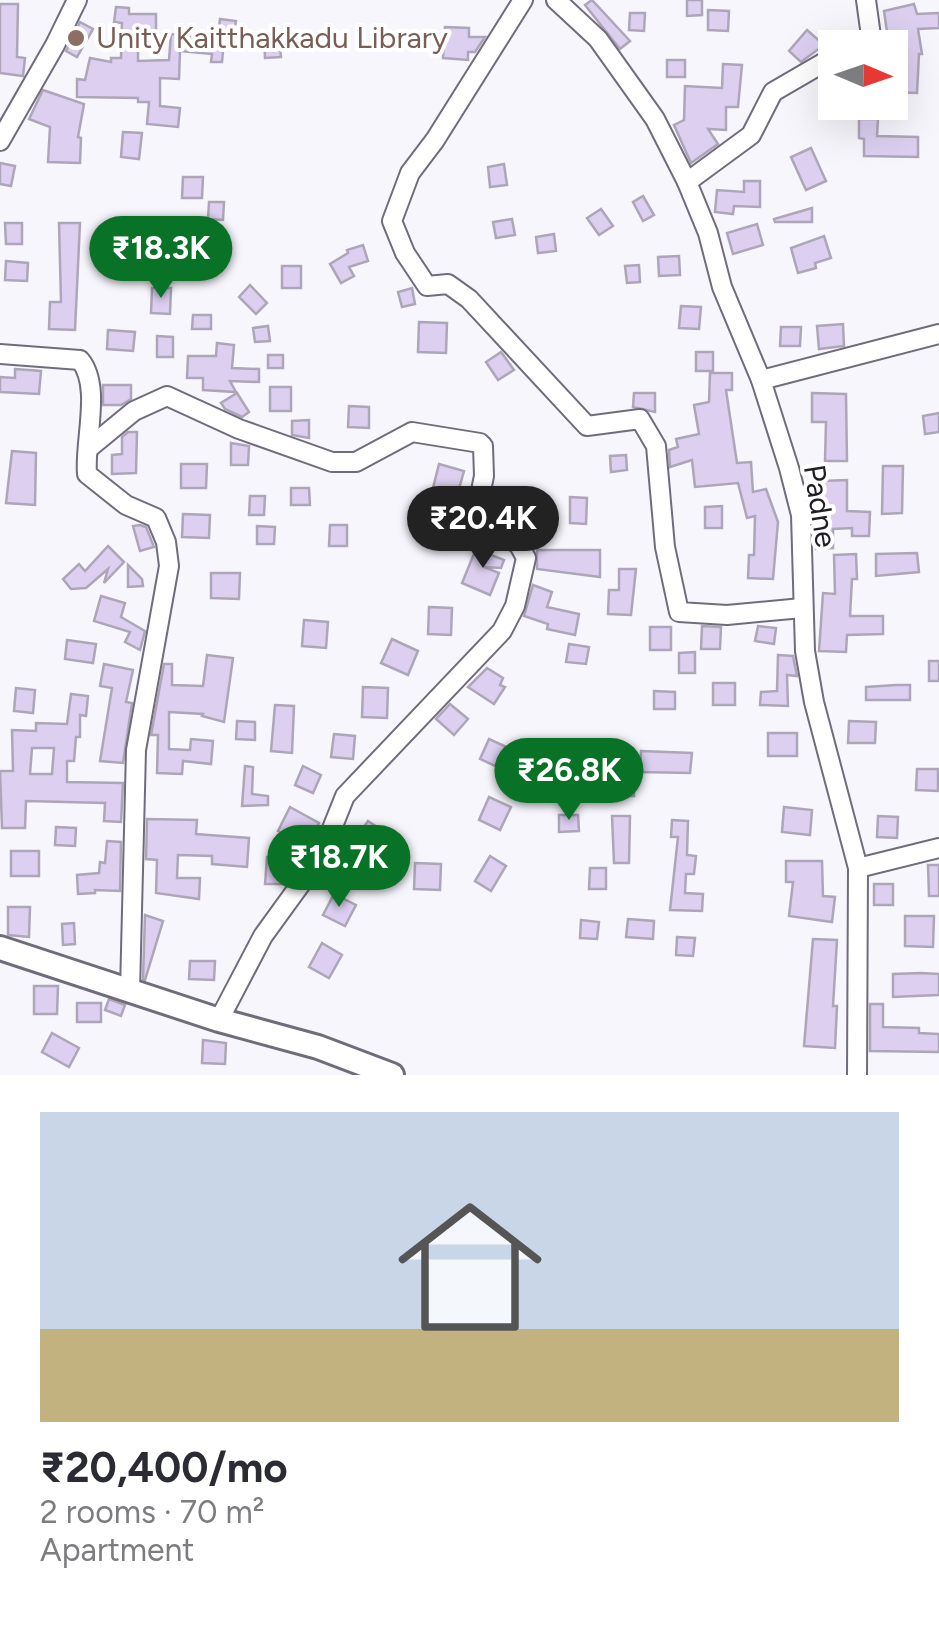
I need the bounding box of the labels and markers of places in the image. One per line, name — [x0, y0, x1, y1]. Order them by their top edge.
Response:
place label: Unity Kaitthakkadu Library — [96, 19, 448, 56]
marker: Unity Kaitthakkadu Library — [65, 27, 87, 49]
pin: ₹18.3K — [80, 216, 242, 301]
pin: ₹20.4K — [402, 486, 564, 571]
pin: ₹26.8K — [488, 738, 650, 823]
pin: ₹18.7K — [258, 825, 420, 910]

